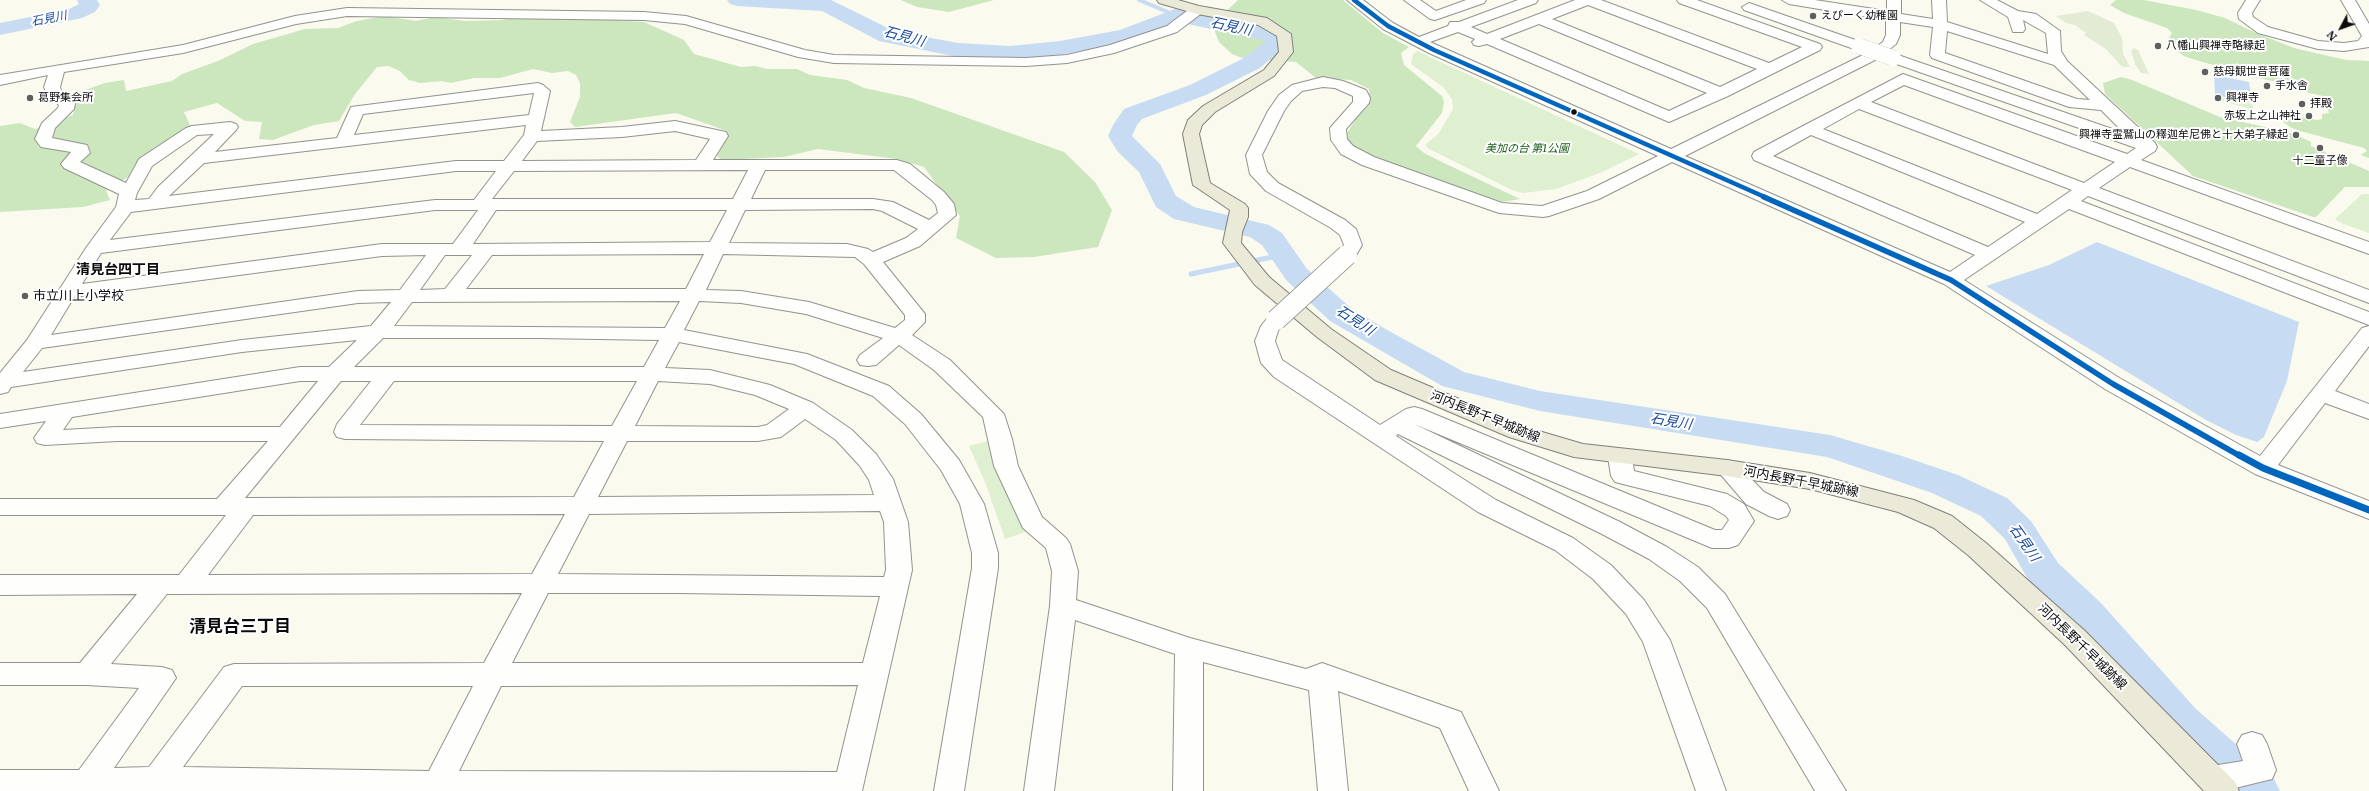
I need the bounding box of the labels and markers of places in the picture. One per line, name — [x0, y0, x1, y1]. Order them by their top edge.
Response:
place label: えぴーく幼稚園 — [1821, 9, 1898, 23]
marker: えぴーく幼稚園 — [1808, 11, 1818, 21]
place label: 八幡山興禅寺略縁起 — [2166, 39, 2265, 53]
marker: 八幡山興禅寺略縁起 — [2153, 41, 2163, 51]
place label: 慈母観世音菩薩 — [2213, 65, 2290, 79]
marker: 慈母観世音菩薩 — [2200, 67, 2210, 77]
place label: 手水舎 — [2275, 79, 2308, 93]
marker: 手水舎 — [2262, 81, 2272, 91]
place label: 葛野集会所 — [38, 91, 93, 105]
place label: 興禅寺 — [2226, 91, 2259, 105]
marker: 葛野集会所 — [25, 93, 35, 103]
marker: 興禅寺 — [2213, 93, 2223, 103]
place label: 拝殿 — [2310, 97, 2332, 111]
marker: 拝殿 — [2297, 99, 2307, 109]
unlabelled marker — [1569, 107, 1579, 117]
place label: 赤坂上之山神社 — [2224, 109, 2301, 123]
marker: 赤坂上之山神社 — [2304, 111, 2314, 121]
place label: 興禅寺霊鷲山の釋迦牟尼佛と十大弟子縁起 — [2079, 128, 2288, 142]
marker: 興禅寺霊鷲山の釋迦牟尼佛と十大弟子縁起 — [2291, 130, 2301, 140]
marker: 十二童子像 — [2315, 143, 2325, 153]
place label: 十二童子像 — [2293, 154, 2347, 168]
place label: 市立川上小学校 — [33, 288, 124, 304]
marker: 市立川上小学校 — [20, 291, 30, 301]

